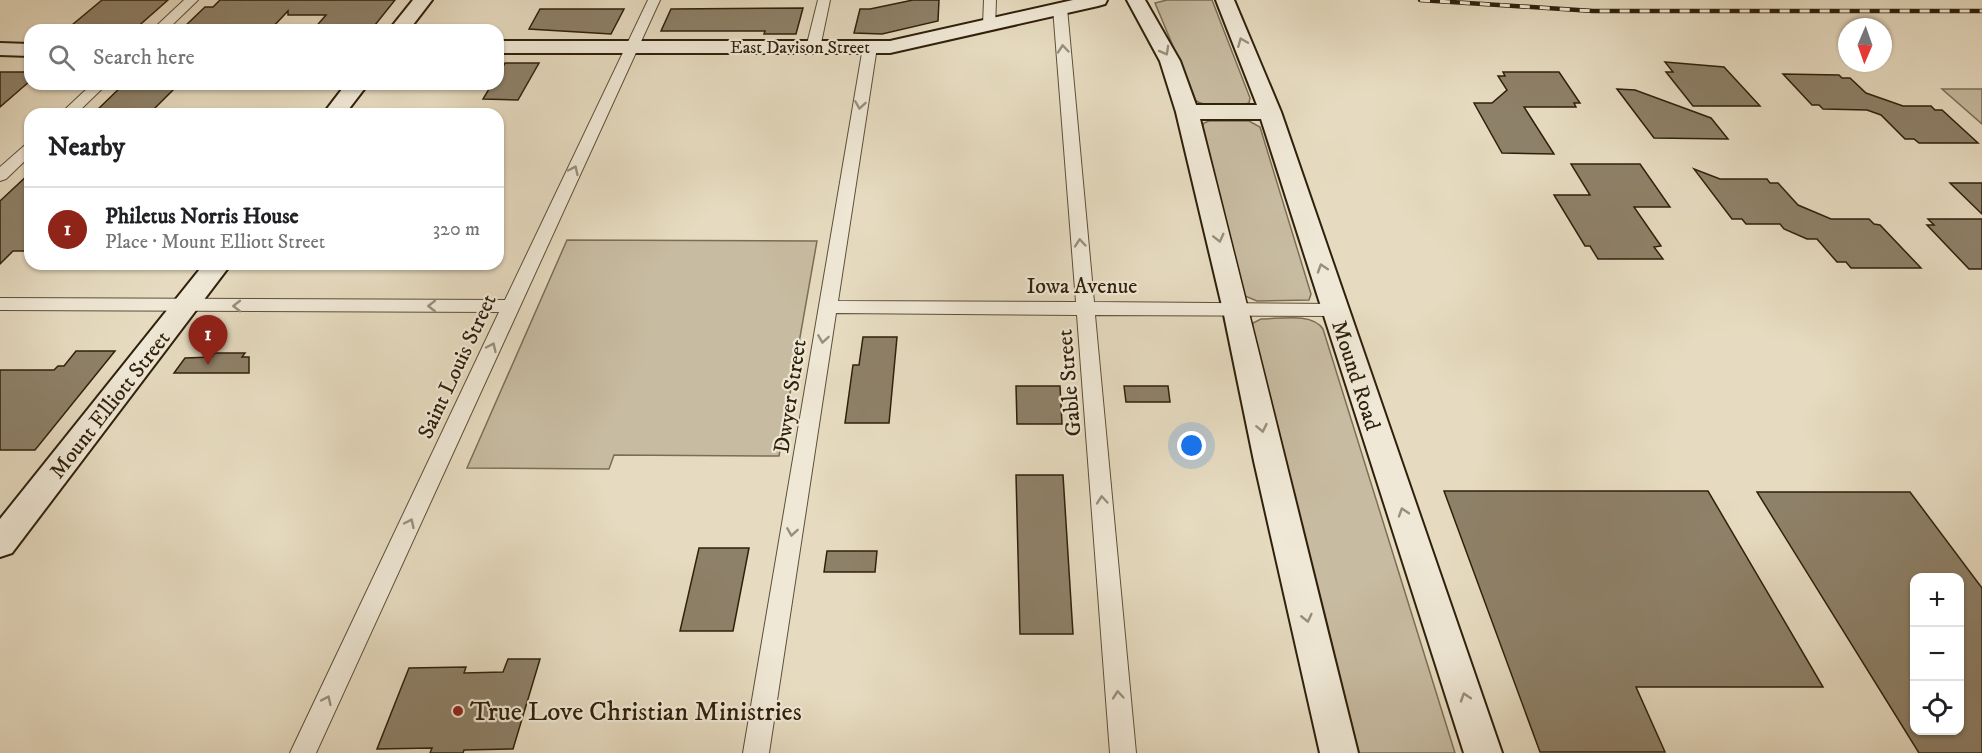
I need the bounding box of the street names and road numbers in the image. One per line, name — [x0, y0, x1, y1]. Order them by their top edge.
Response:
street label: East Davison Street — [730, 37, 870, 59]
street label: Iowa Avenue — [1027, 273, 1137, 300]
street label: Saint Louis Street — [412, 290, 503, 443]
street label: Mound Road — [1325, 317, 1386, 434]
street label: Mount Elliott Street — [44, 326, 176, 484]
street label: Gable Street — [1051, 328, 1088, 438]
street label: Dwyer Street — [768, 337, 813, 455]

